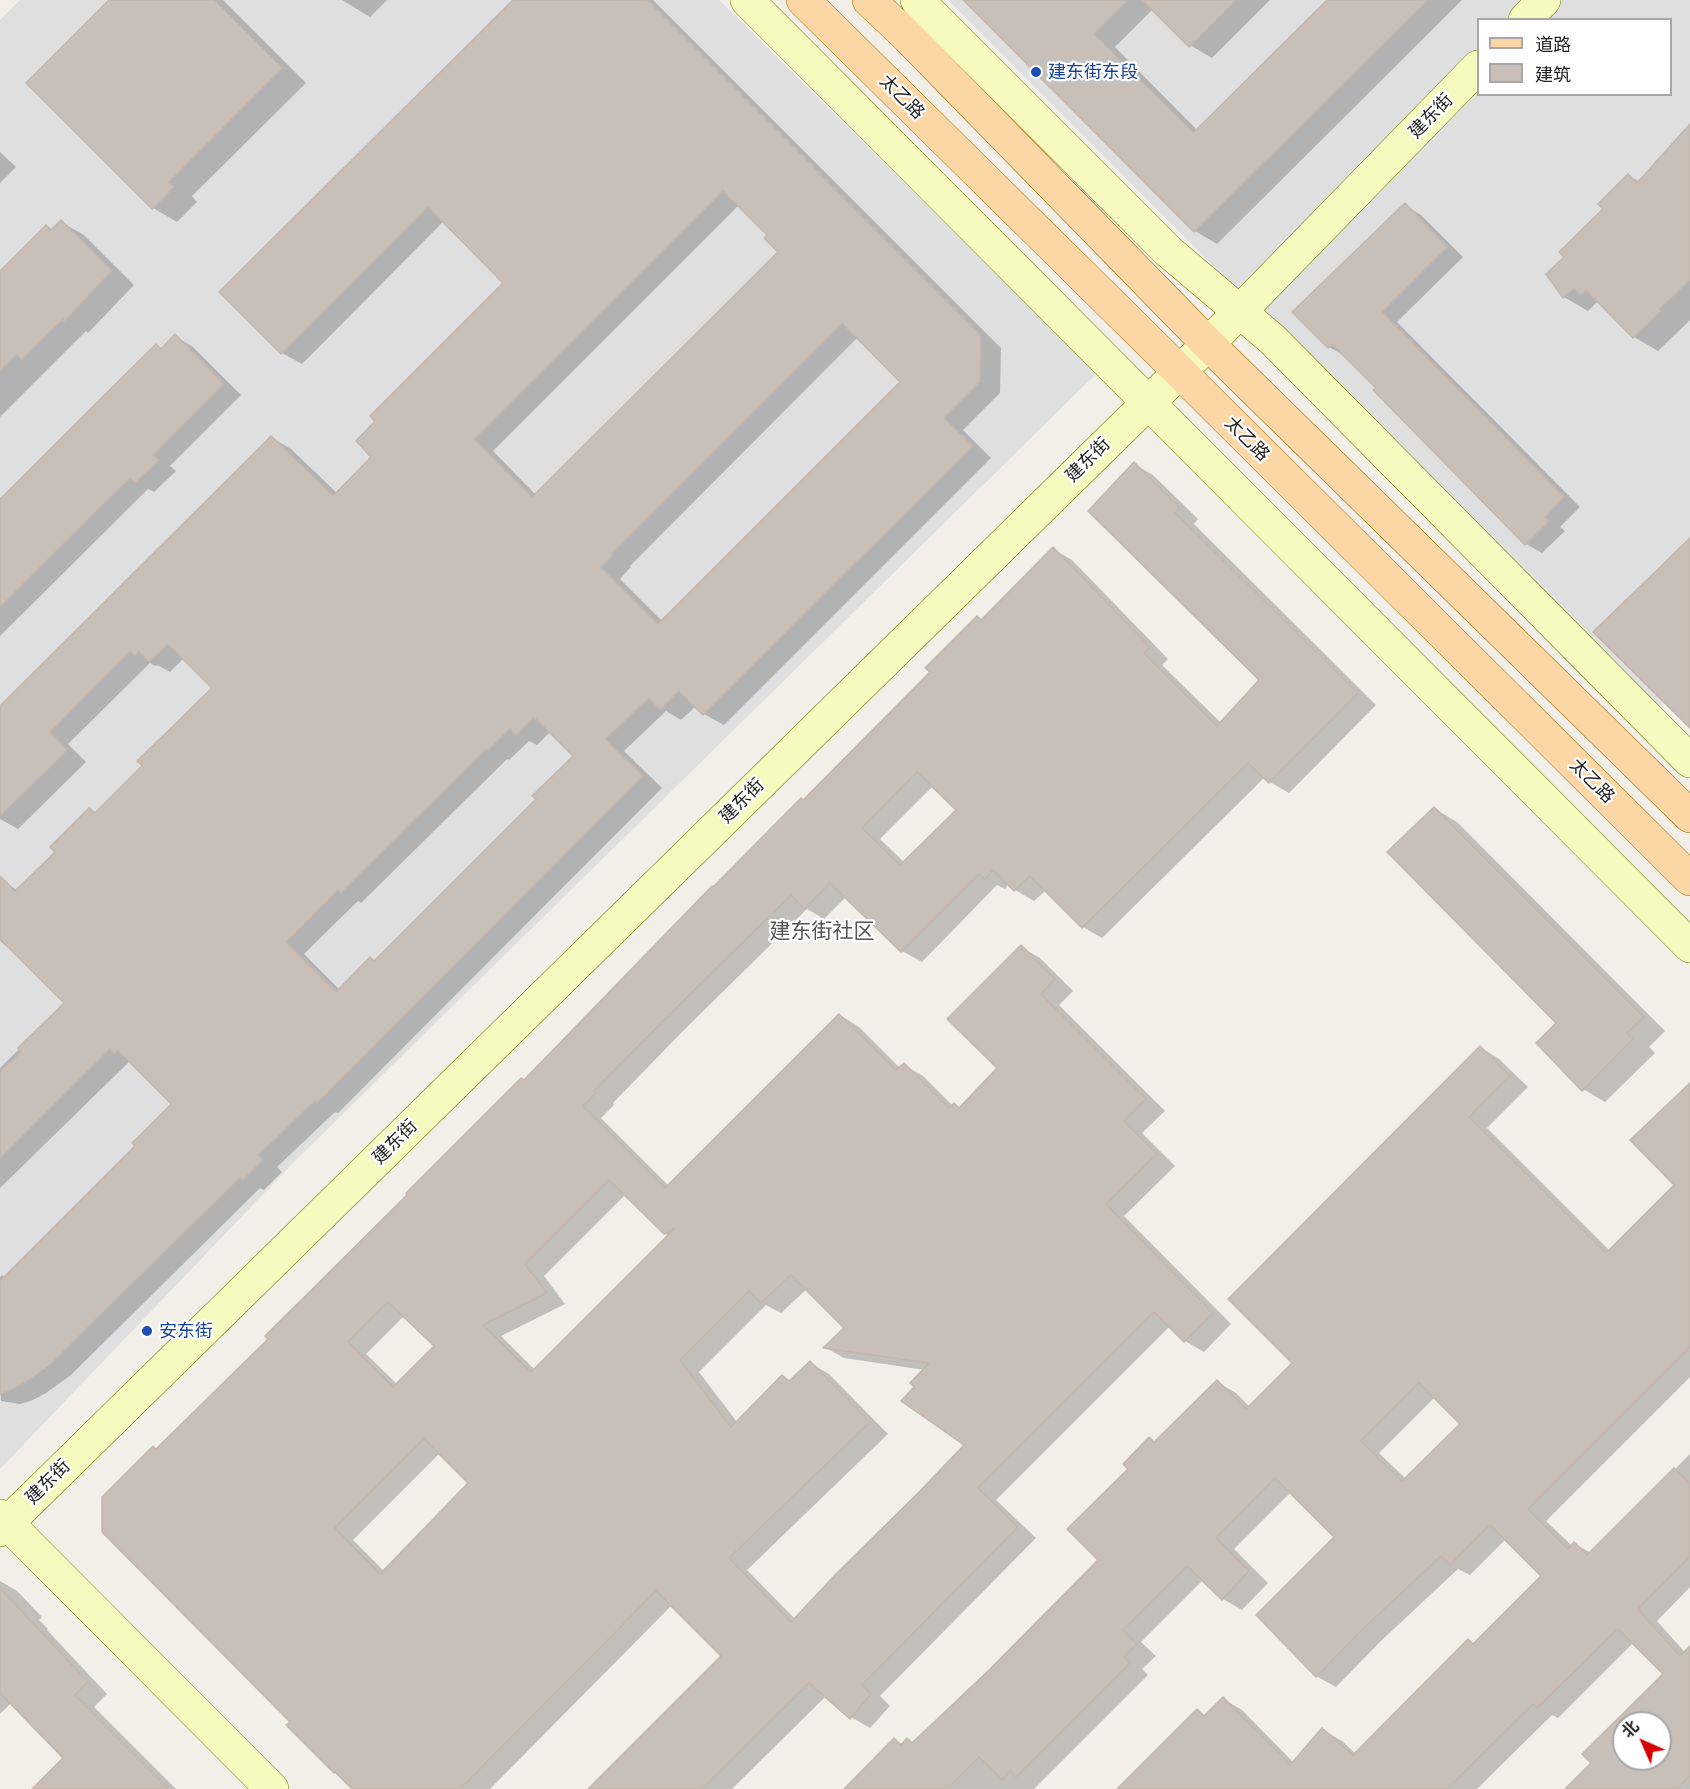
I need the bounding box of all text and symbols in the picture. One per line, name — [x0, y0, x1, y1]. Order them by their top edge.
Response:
legend — [1477, 18, 1672, 96]
text: 道路 — [1535, 34, 1571, 55]
place label: 建东街东段 — [1048, 61, 1138, 83]
text: 建筑 — [1535, 64, 1571, 85]
marker: 建东街东段 — [1029, 65, 1043, 79]
street label: 太乙路 — [875, 70, 929, 124]
street label: 建东街 — [1404, 89, 1458, 143]
street label: 太乙路 — [1220, 412, 1274, 466]
street label: 建东街 — [1061, 433, 1115, 487]
street label: 太乙路 — [1565, 754, 1619, 808]
street label: 建东街 — [715, 774, 769, 828]
district label: 建东街社区 — [770, 919, 874, 945]
street label: 建东街 — [368, 1115, 422, 1169]
place label: 安东街 — [159, 1320, 213, 1342]
marker: 安东街 — [140, 1324, 154, 1338]
street label: 建东街 — [21, 1455, 75, 1509]
north arrow — [1612, 1711, 1672, 1771]
text: 北 — [1618, 1717, 1643, 1742]

